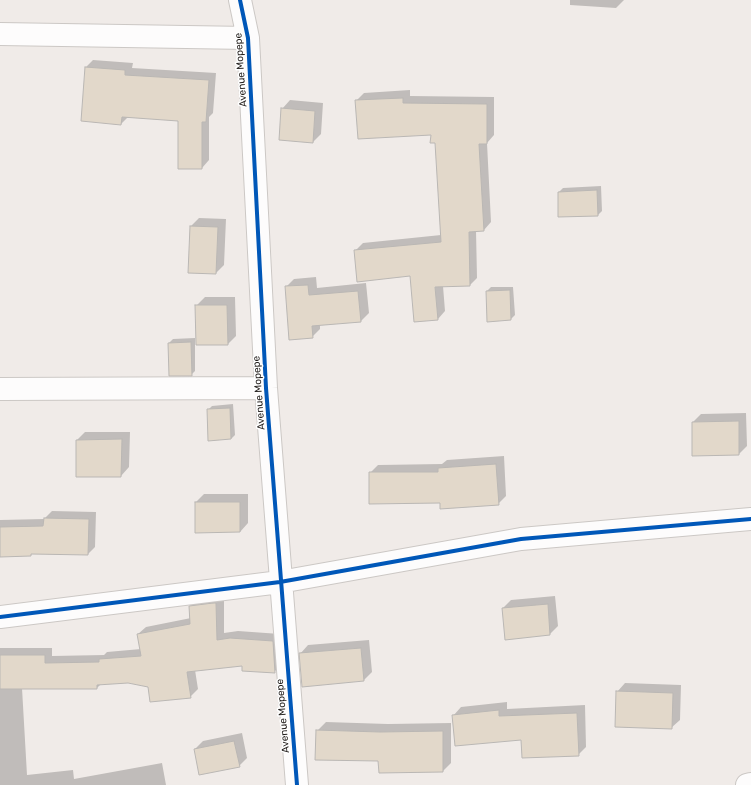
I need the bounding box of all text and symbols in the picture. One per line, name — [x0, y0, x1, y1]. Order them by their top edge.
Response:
street label: Avenue Mopepe — [232, 33, 250, 107]
street label: Avenue Mopepe — [250, 356, 268, 430]
street label: Avenue Mopepe — [274, 678, 292, 754]

